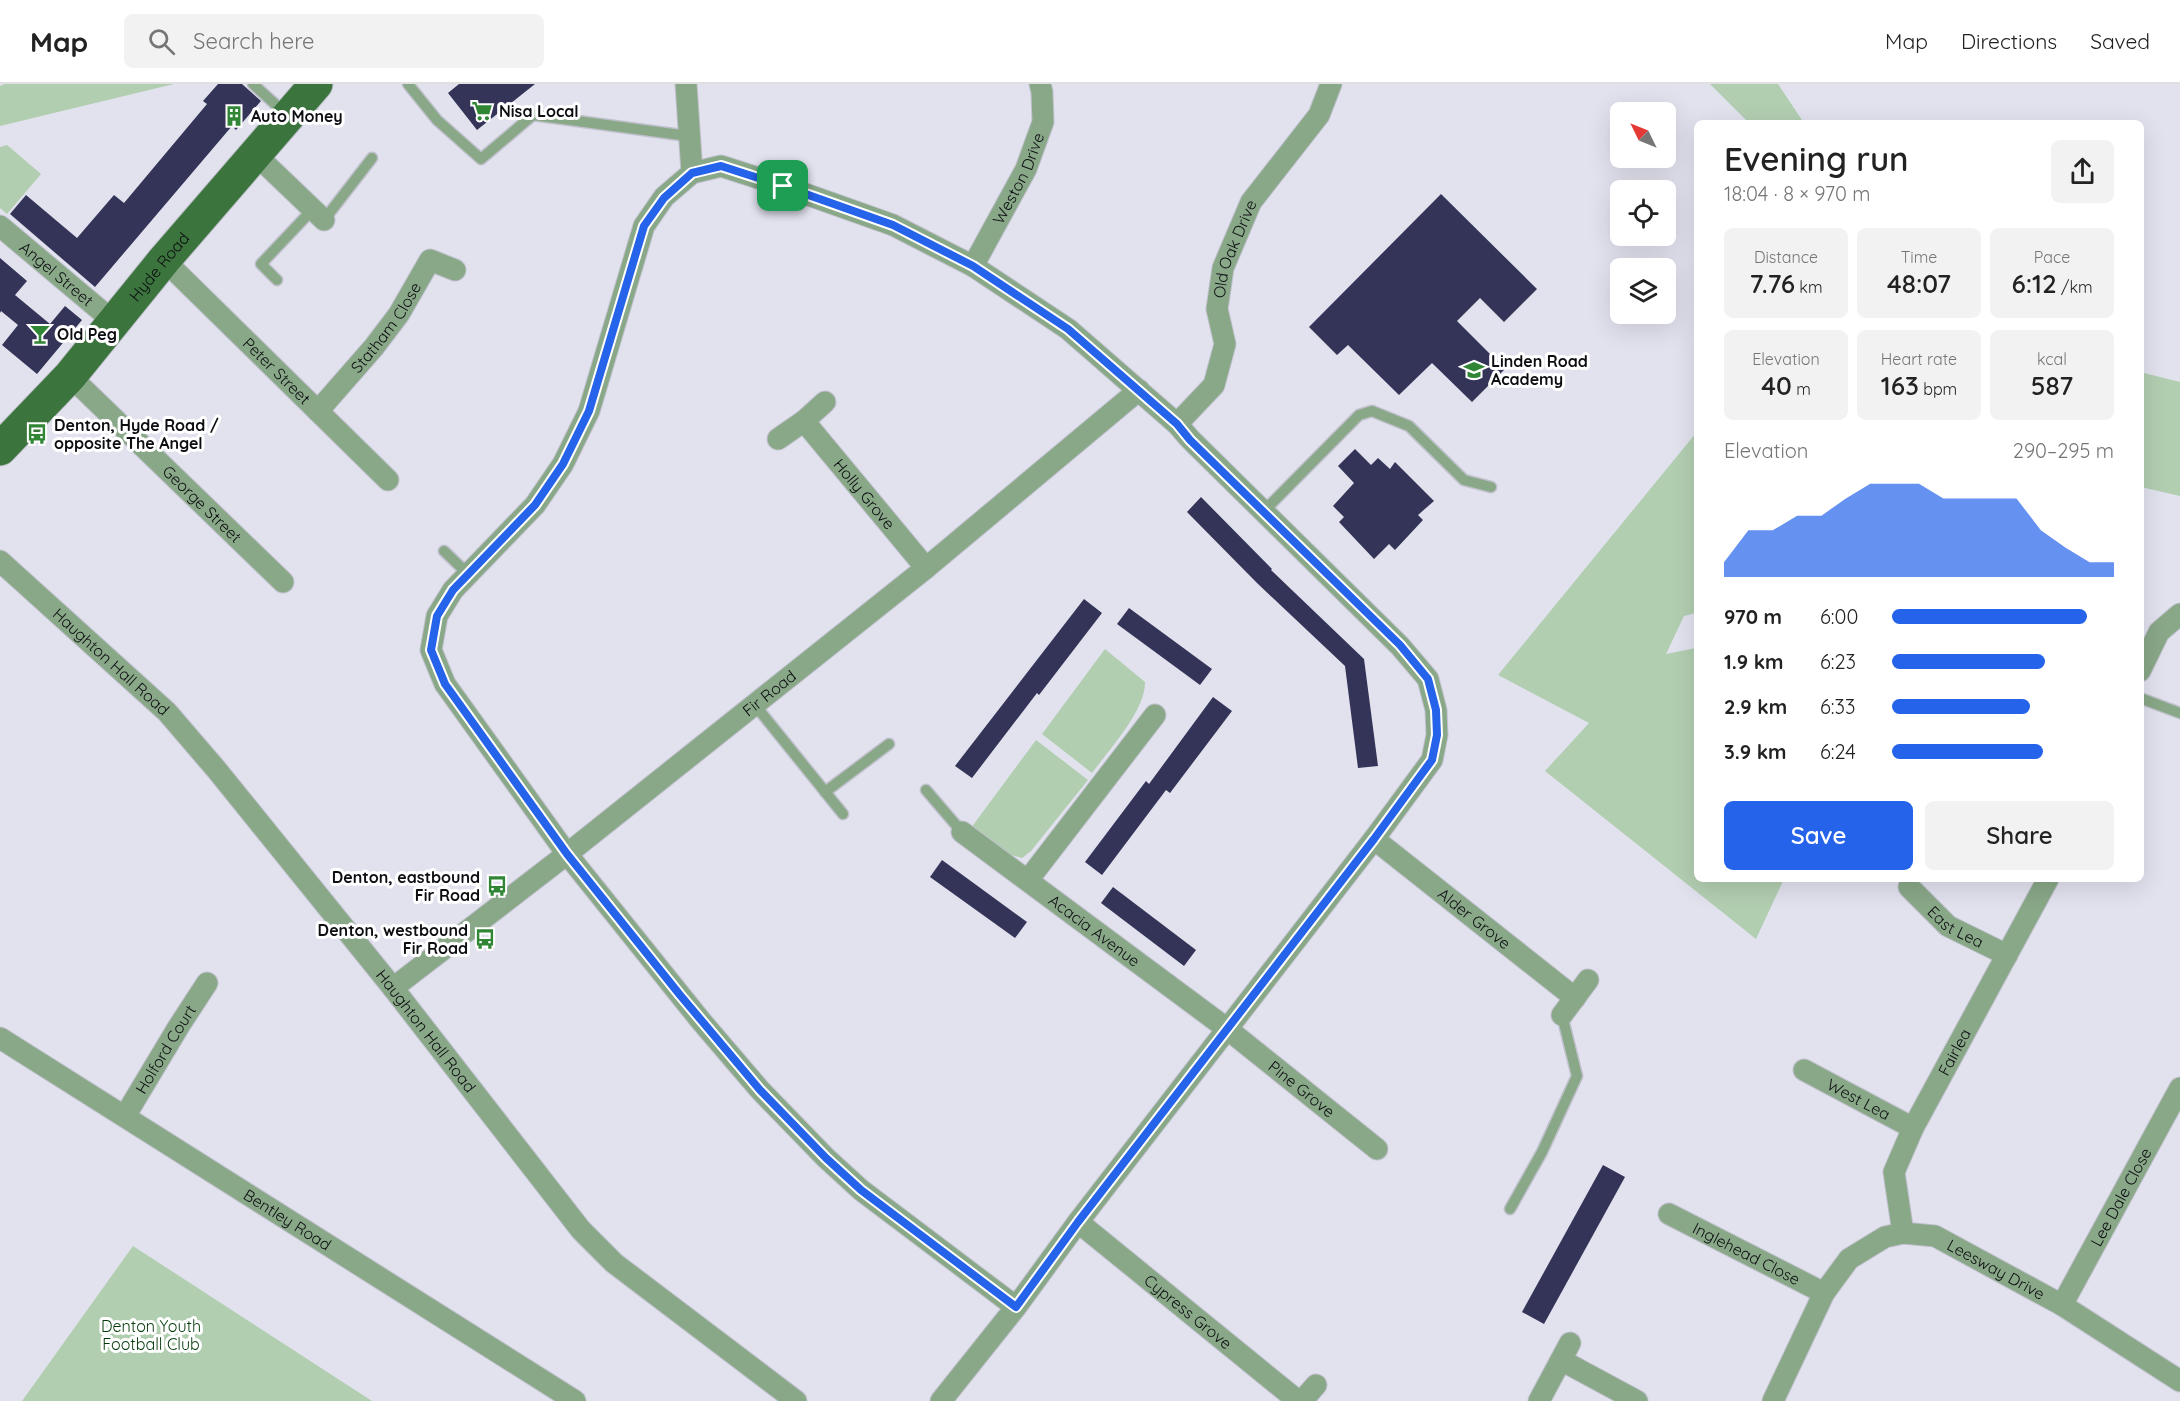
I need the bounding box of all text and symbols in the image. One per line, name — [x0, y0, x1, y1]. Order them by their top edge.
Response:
search box — [124, 14, 544, 68]
text: Map — [30, 24, 88, 59]
icon: search — [145, 25, 178, 58]
text: Search here — [193, 27, 315, 55]
text: Map — [1885, 28, 1928, 54]
text: Directions — [1961, 28, 2057, 54]
text: Saved — [2090, 28, 2150, 54]
supermarket icon: Nisa Local — [470, 99, 494, 123]
place label: Nisa Local — [499, 101, 579, 121]
north arrow — [1610, 102, 1676, 168]
map controls — [1610, 102, 1676, 324]
building icon: Auto Money — [222, 104, 246, 128]
place label: Auto Money — [251, 106, 343, 126]
street label: Weston Drive — [988, 130, 1048, 227]
text: Evening run — [1724, 138, 1909, 179]
button: share — [2051, 140, 2114, 203]
pin — [757, 160, 808, 211]
icon: arrive — [766, 169, 799, 202]
button: locate — [1610, 180, 1676, 246]
text: 18:04 · 8 × 970 m — [1724, 181, 1871, 206]
street label: Old Oak Drive — [1209, 197, 1261, 299]
street label: Hyde Road — [125, 228, 193, 305]
street label: Angel Street — [16, 237, 98, 310]
text: Distance — [1754, 247, 1818, 267]
text: Time — [1901, 247, 1937, 267]
text: Pace — [2034, 247, 2070, 267]
button: layers — [1610, 258, 1676, 324]
text: 7.76 — [1749, 267, 1795, 300]
text: 48:07 — [1887, 267, 1951, 300]
text: 6:12 — [2011, 267, 2057, 300]
text: km — [1795, 277, 1823, 297]
text: /km — [2057, 277, 2093, 297]
street label: Statham Close — [346, 278, 425, 377]
bar icon: Old Peg — [28, 322, 52, 346]
place label: Old Peg — [57, 324, 117, 344]
street label: Peter Street — [239, 333, 315, 408]
text: Elevation — [1752, 349, 1820, 369]
text: Heart rate — [1881, 349, 1957, 369]
text: kcal — [2037, 349, 2067, 369]
place label: Linden Road Academy — [1491, 351, 1588, 389]
school or university icon: Linden Road Academy — [1462, 358, 1486, 382]
text: 40 — [1761, 369, 1792, 402]
text: 163 — [1881, 369, 1919, 402]
text: 587 — [2031, 369, 2073, 402]
text: m — [1792, 379, 1811, 399]
text: bpm — [1919, 379, 1957, 399]
place label: Denton, Hyde Road / opposite The Angel — [54, 415, 219, 453]
bus stop icon: Denton, Hyde Road / opposite The Angel — [25, 422, 49, 446]
text: Elevation — [1724, 438, 1808, 463]
text: 290–295 m — [2013, 438, 2114, 463]
street label: Holly Grove — [829, 454, 900, 533]
street label: George Street — [158, 461, 246, 547]
street label: Haughton Hall Road — [49, 604, 174, 719]
text: 970 m — [1724, 604, 1782, 629]
text: 6:00 — [1820, 604, 1858, 629]
text: 1.9 km — [1724, 649, 1784, 674]
text: 6:23 — [1820, 649, 1856, 674]
street label: Fir Road — [738, 666, 800, 720]
text: 2.9 km — [1724, 694, 1787, 719]
text: 6:33 — [1820, 694, 1855, 719]
text: 3.9 km — [1724, 739, 1787, 764]
text: 6:24 — [1820, 739, 1856, 764]
button: Save — [1724, 801, 1913, 870]
button: Share — [1925, 801, 2114, 870]
place label: Denton, eastbound Fir Road — [332, 867, 480, 905]
bus stop icon: Denton, eastbound Fir Road — [485, 874, 509, 898]
street label: Alder Grove — [1434, 884, 1515, 953]
street label: Acacia Avenue — [1045, 890, 1144, 971]
street label: East Lea — [1923, 901, 1987, 952]
place label: Denton, westbound Fir Road — [318, 920, 468, 958]
bus stop icon: Denton, westbound Fir Road — [473, 927, 497, 951]
street label: Haughton Hall Road — [372, 965, 480, 1096]
street label: Holford Court — [131, 1001, 200, 1097]
street label: Fairlea — [1933, 1025, 1975, 1079]
street label: Pine Grove — [1265, 1056, 1339, 1121]
street label: West Lea — [1824, 1074, 1894, 1124]
street label: Lee Dale Close — [2086, 1144, 2156, 1250]
street label: Bentley Road — [240, 1184, 335, 1255]
street label: Inglehead Close — [1689, 1218, 1804, 1289]
street label: Leesway Drive — [1944, 1235, 2048, 1304]
street label: Cypress Grove — [1140, 1270, 1236, 1353]
park label: Denton Youth Football Club — [101, 1316, 201, 1354]

